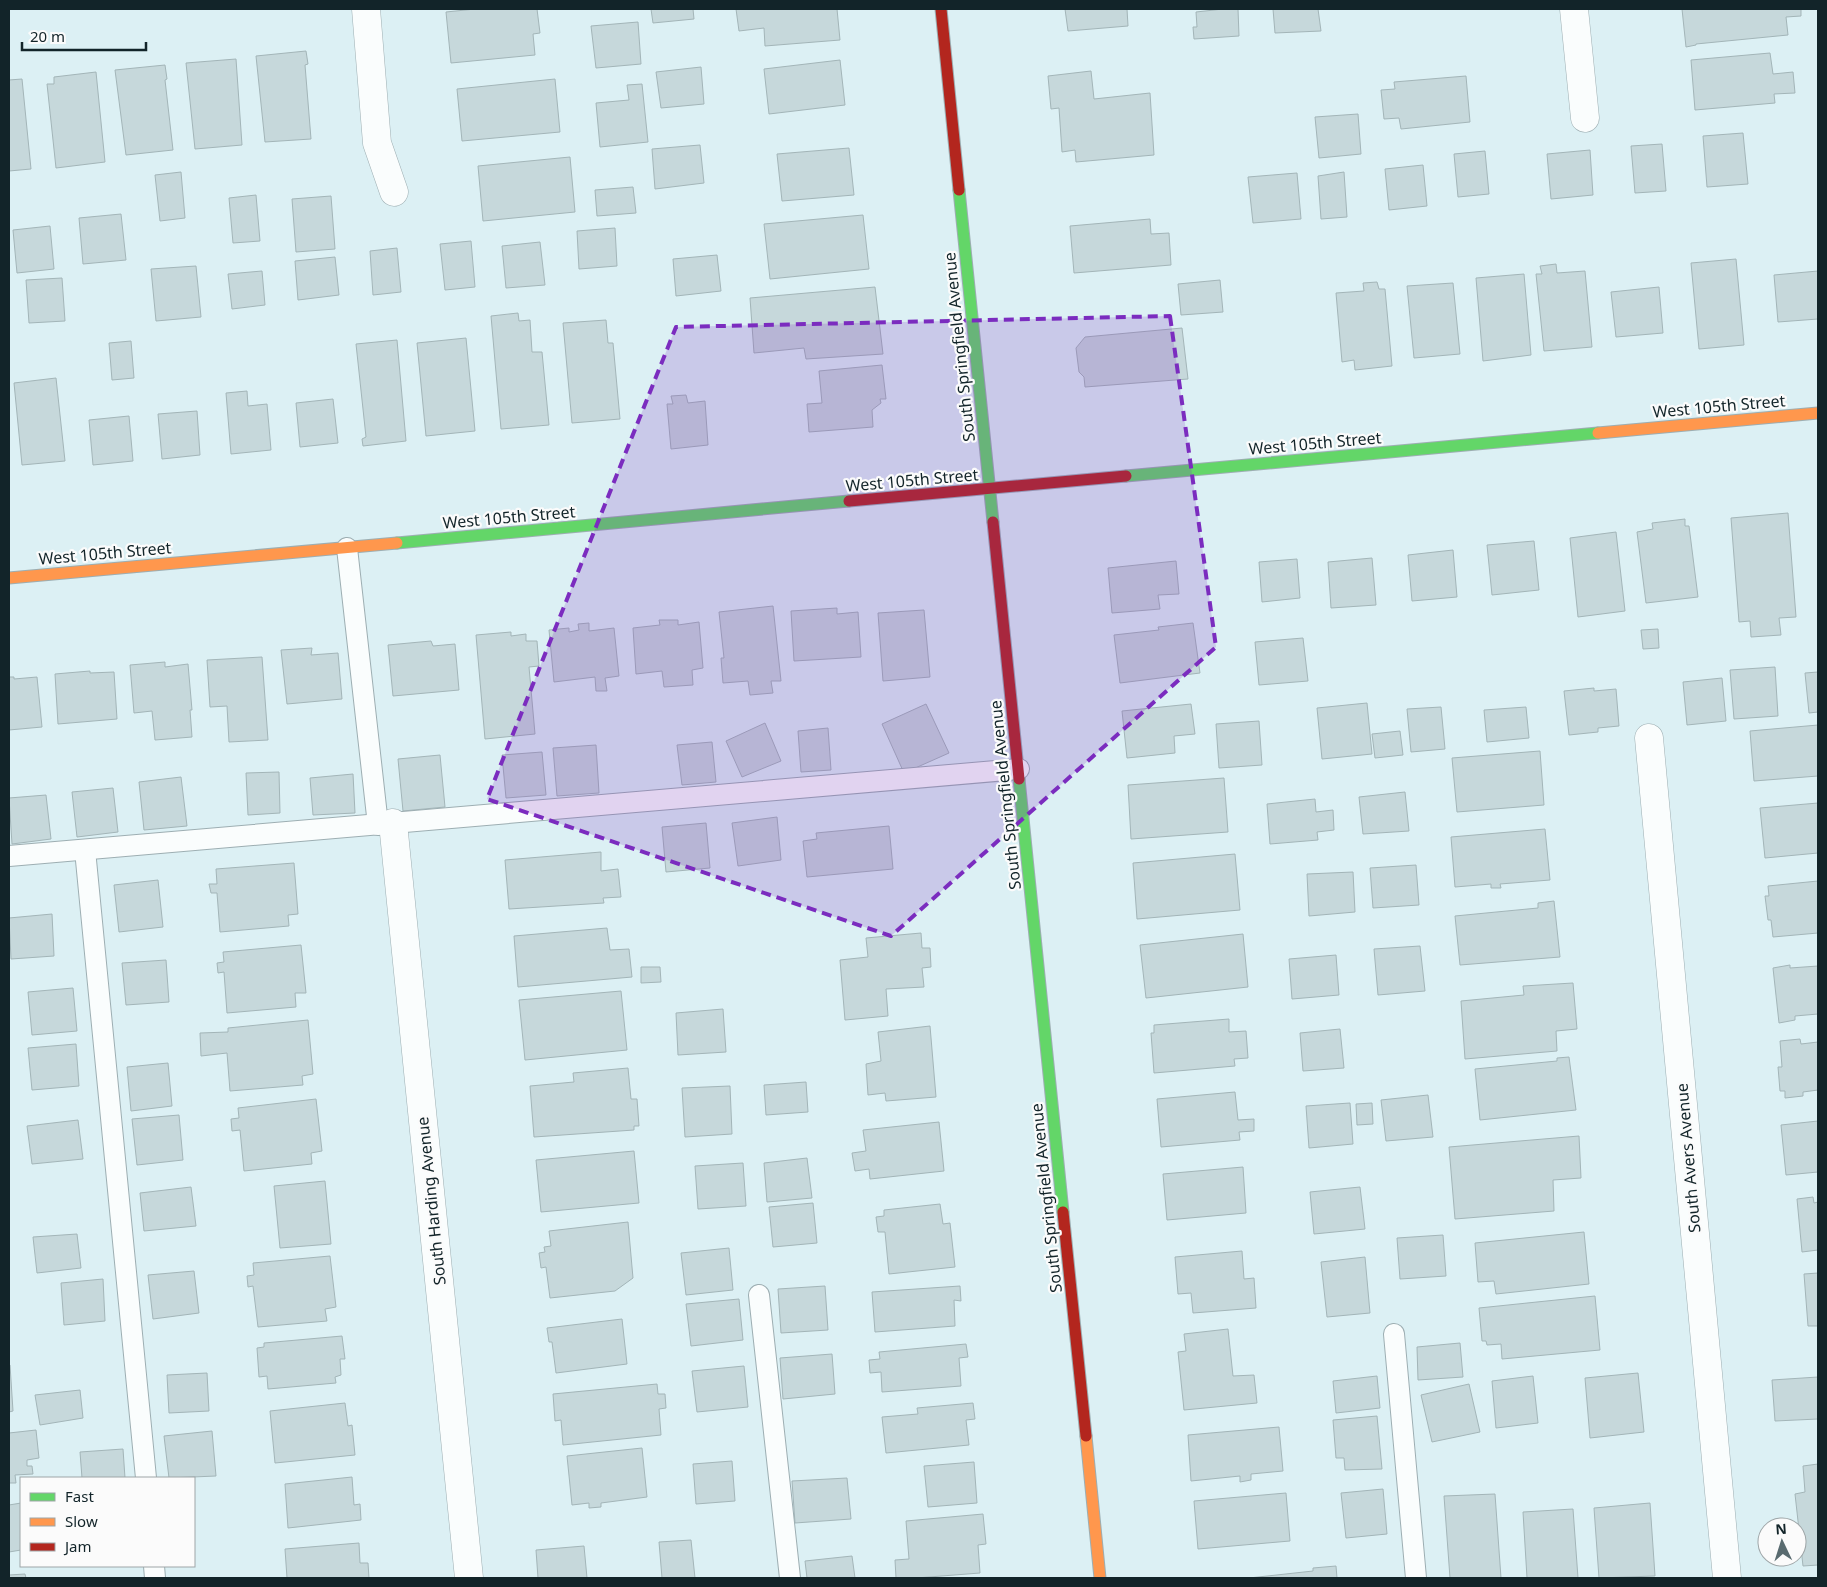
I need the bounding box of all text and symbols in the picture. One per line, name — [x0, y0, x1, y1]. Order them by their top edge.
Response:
scale bar — [22, 20, 146, 52]
text: 20 m — [30, 26, 65, 46]
street label: South Springfield Avenue — [938, 251, 980, 443]
street label: West 105th Street — [1652, 389, 1786, 423]
street label: West 105th Street — [1248, 426, 1382, 460]
street label: West 105th Street — [845, 463, 979, 497]
street label: West 105th Street — [442, 500, 576, 534]
street label: West 105th Street — [38, 536, 172, 570]
street label: South Springfield Avenue — [984, 699, 1026, 891]
street label: South Avers Avenue — [1670, 1082, 1706, 1234]
street label: South Springfield Avenue — [1025, 1102, 1067, 1294]
street label: South Harding Avenue — [411, 1116, 451, 1286]
legend — [20, 1477, 195, 1567]
text: Fast — [65, 1486, 94, 1506]
text: Slow — [65, 1511, 98, 1531]
north arrow — [1757, 1517, 1807, 1567]
text: N — [1775, 1519, 1787, 1538]
text: Jam — [63, 1536, 92, 1556]

